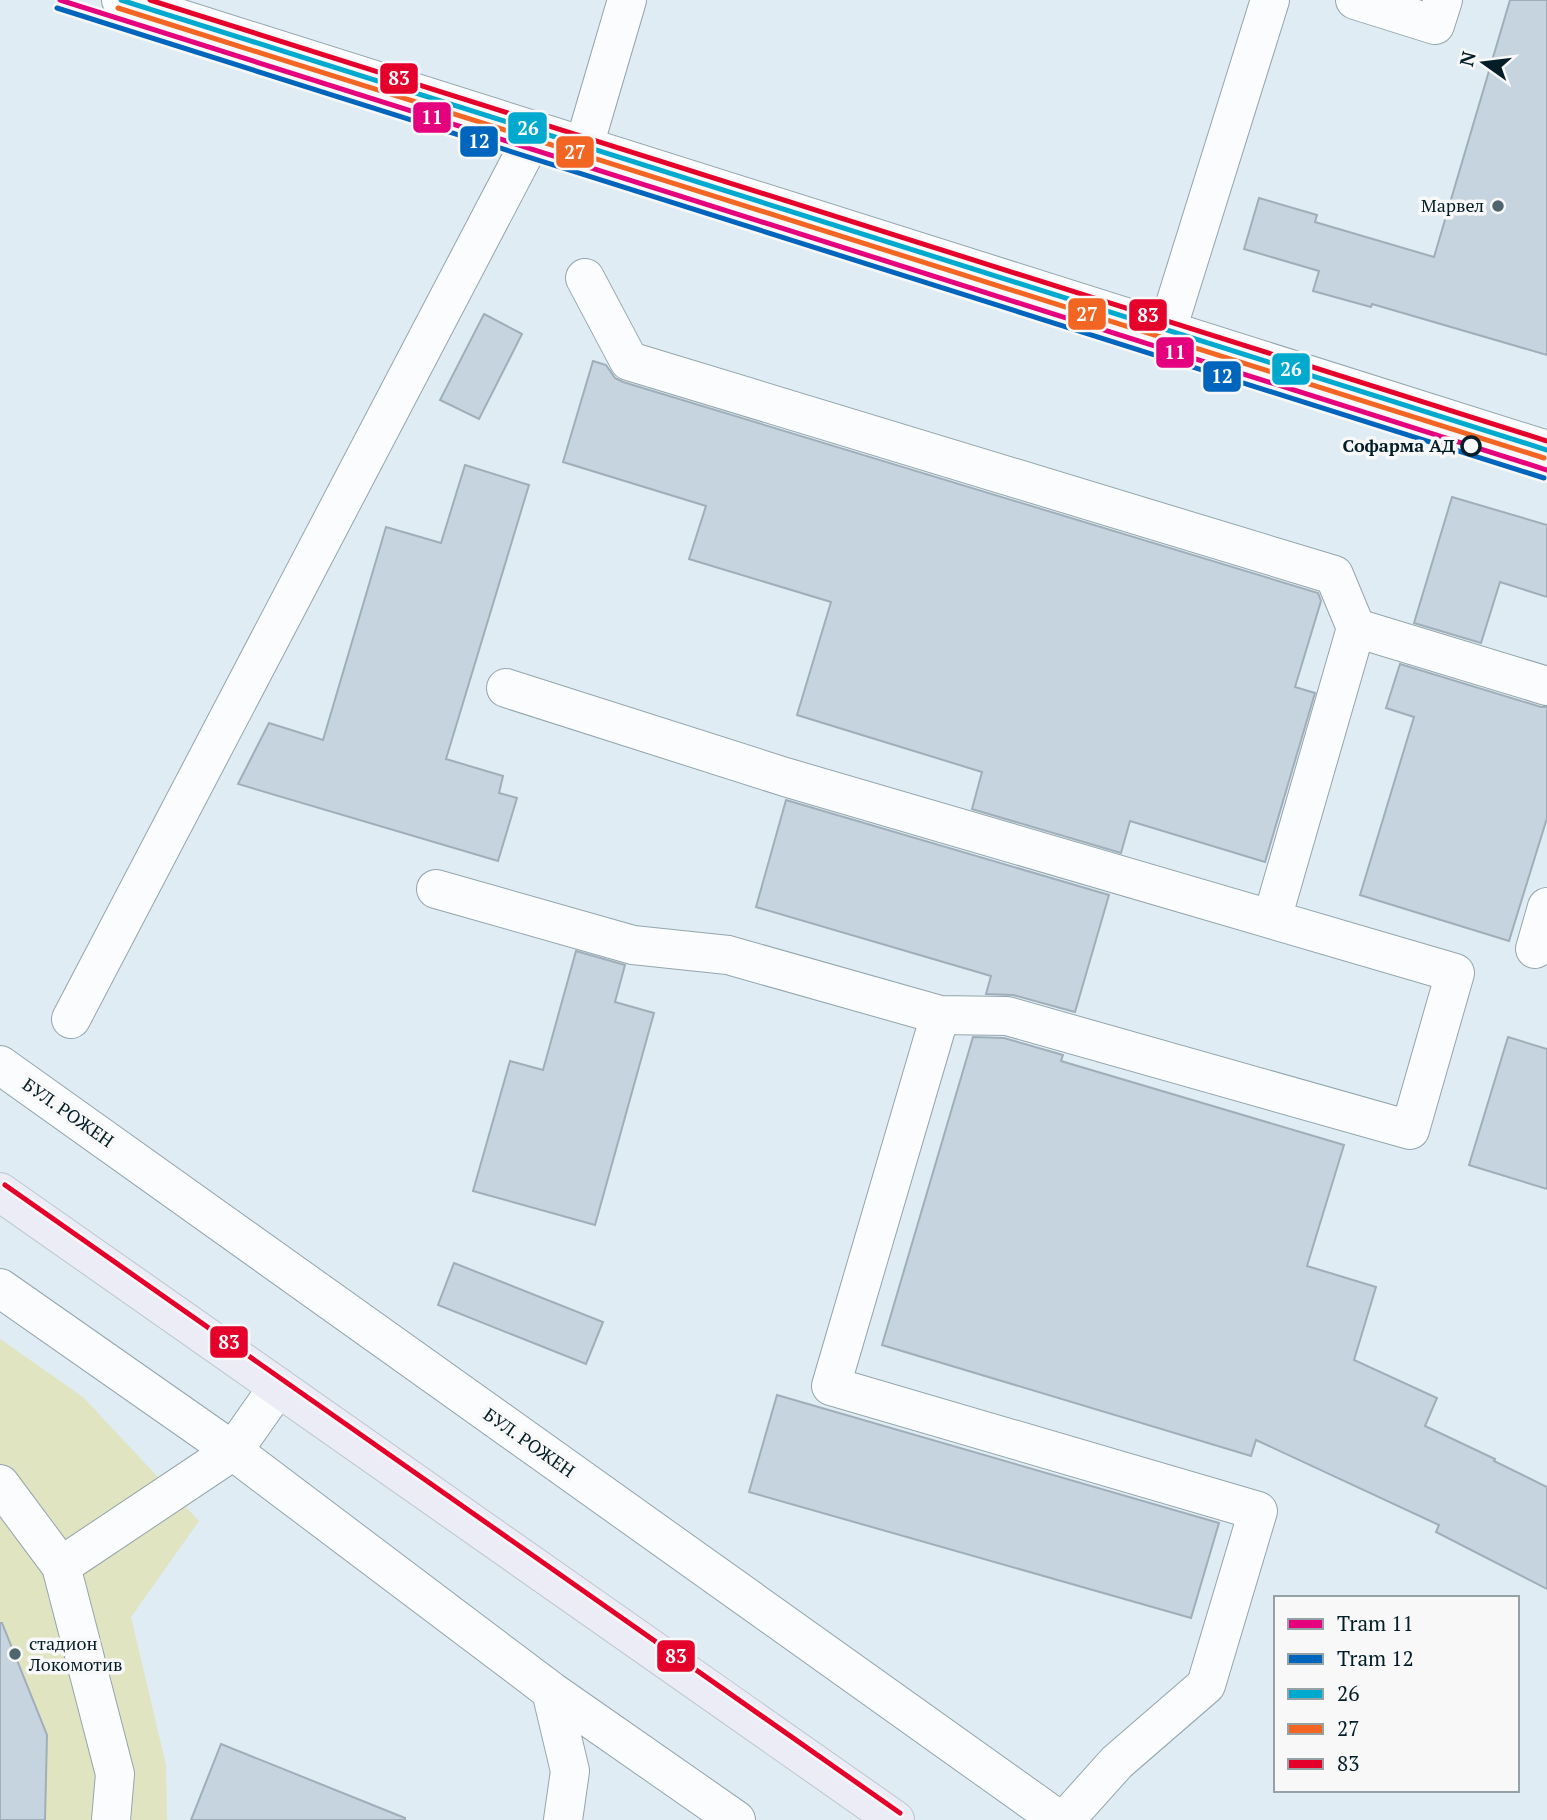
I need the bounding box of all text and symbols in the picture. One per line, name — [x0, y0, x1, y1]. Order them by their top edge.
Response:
north arrow — [1449, 28, 1519, 98]
text: N — [1453, 48, 1481, 69]
line badge: 83 — [379, 62, 419, 95]
text: 83 — [388, 65, 410, 90]
line badge: 11 — [412, 101, 452, 134]
text: 11 — [421, 104, 443, 129]
line badge: 26 — [507, 111, 548, 145]
text: 26 — [517, 115, 539, 140]
line badge: 12 — [459, 125, 499, 158]
text: 12 — [468, 128, 490, 153]
line badge: 27 — [555, 135, 595, 169]
text: 27 — [564, 139, 586, 164]
place label: Марвел — [1421, 193, 1484, 217]
marker: Марвел — [1490, 198, 1506, 214]
line badge: 27 — [1067, 297, 1107, 331]
line badge: 83 — [1128, 298, 1168, 332]
text: 27 — [1076, 301, 1098, 326]
text: 83 — [1137, 302, 1159, 327]
line badge: 11 — [1155, 336, 1195, 369]
text: 11 — [1164, 339, 1186, 364]
line badge: 26 — [1271, 352, 1311, 386]
text: 26 — [1280, 356, 1302, 381]
line badge: 12 — [1202, 360, 1242, 393]
text: 12 — [1211, 363, 1233, 388]
place label: Софарма АД — [1343, 433, 1455, 457]
marker: Софарма АД — [1461, 436, 1481, 456]
street label: БУЛ. РОЖЕН — [18, 1072, 119, 1152]
line badge: 83 — [209, 1325, 249, 1359]
text: 83 — [218, 1329, 240, 1354]
street label: БУЛ. РОЖЕН — [479, 1402, 580, 1482]
legend — [1274, 1596, 1519, 1792]
text: Tram 11 — [1337, 1609, 1414, 1637]
place label: стадион Локомотив — [28, 1631, 123, 1676]
line badge: 83 — [656, 1639, 696, 1673]
text: 83 — [665, 1643, 687, 1668]
text: Tram 12 — [1337, 1644, 1414, 1672]
marker: стадион Локомотив — [7, 1646, 23, 1662]
text: 26 — [1337, 1679, 1359, 1707]
text: 27 — [1337, 1714, 1359, 1742]
text: 83 — [1337, 1749, 1359, 1777]

